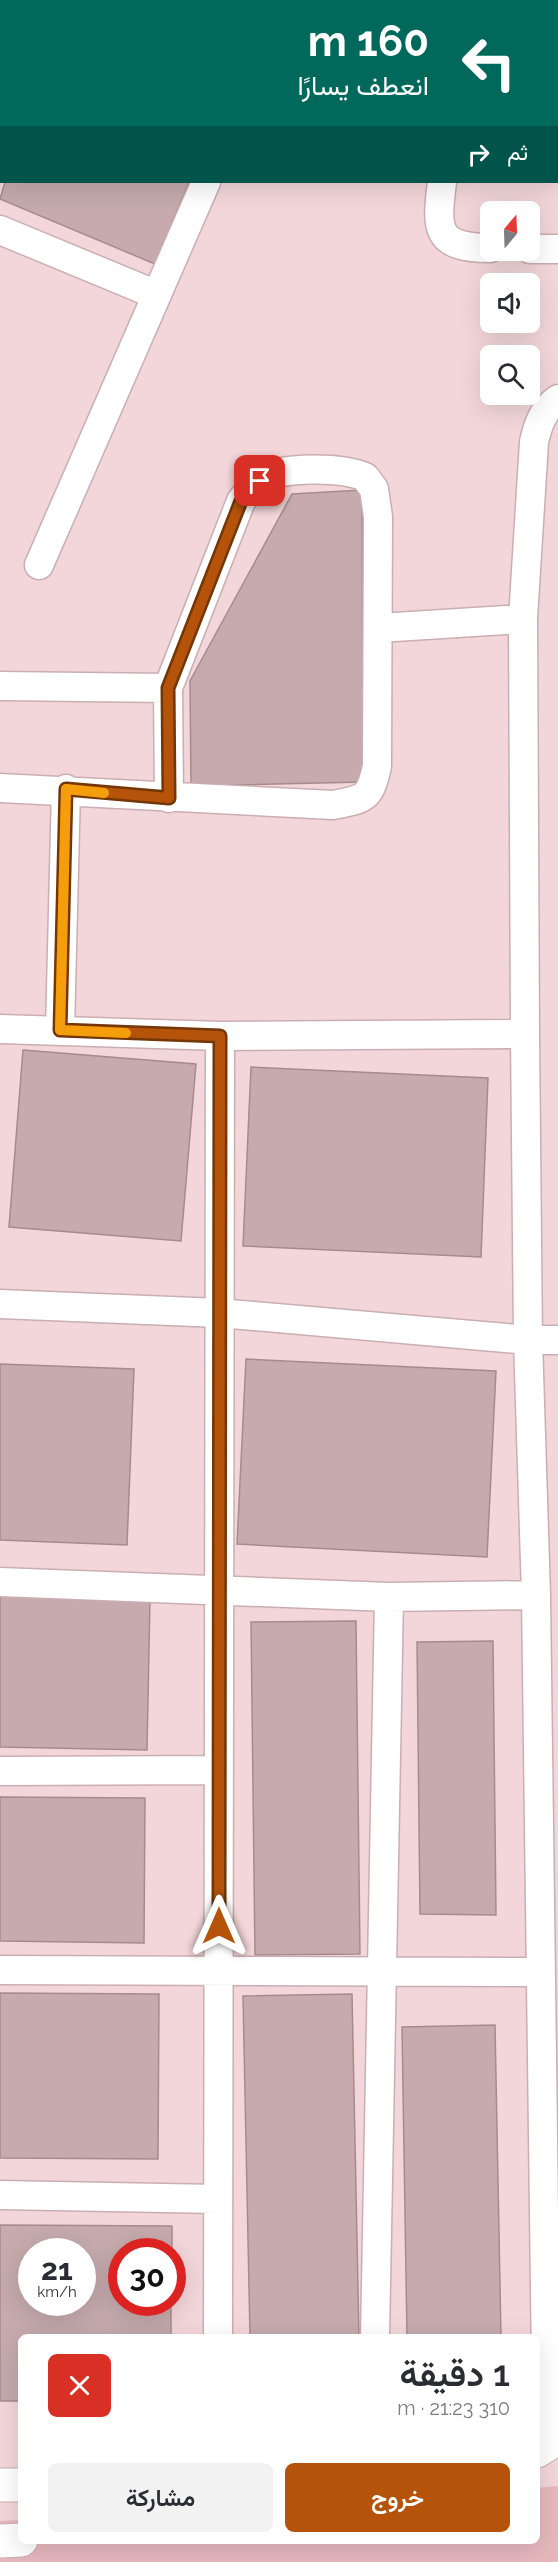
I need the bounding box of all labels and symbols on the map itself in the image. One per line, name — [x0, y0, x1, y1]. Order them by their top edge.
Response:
north arrow — [480, 201, 540, 261]
pin — [234, 455, 285, 506]
position arrow — [187, 1894, 251, 1958]
speed limit sign: 30 — [108, 2238, 186, 2316]

